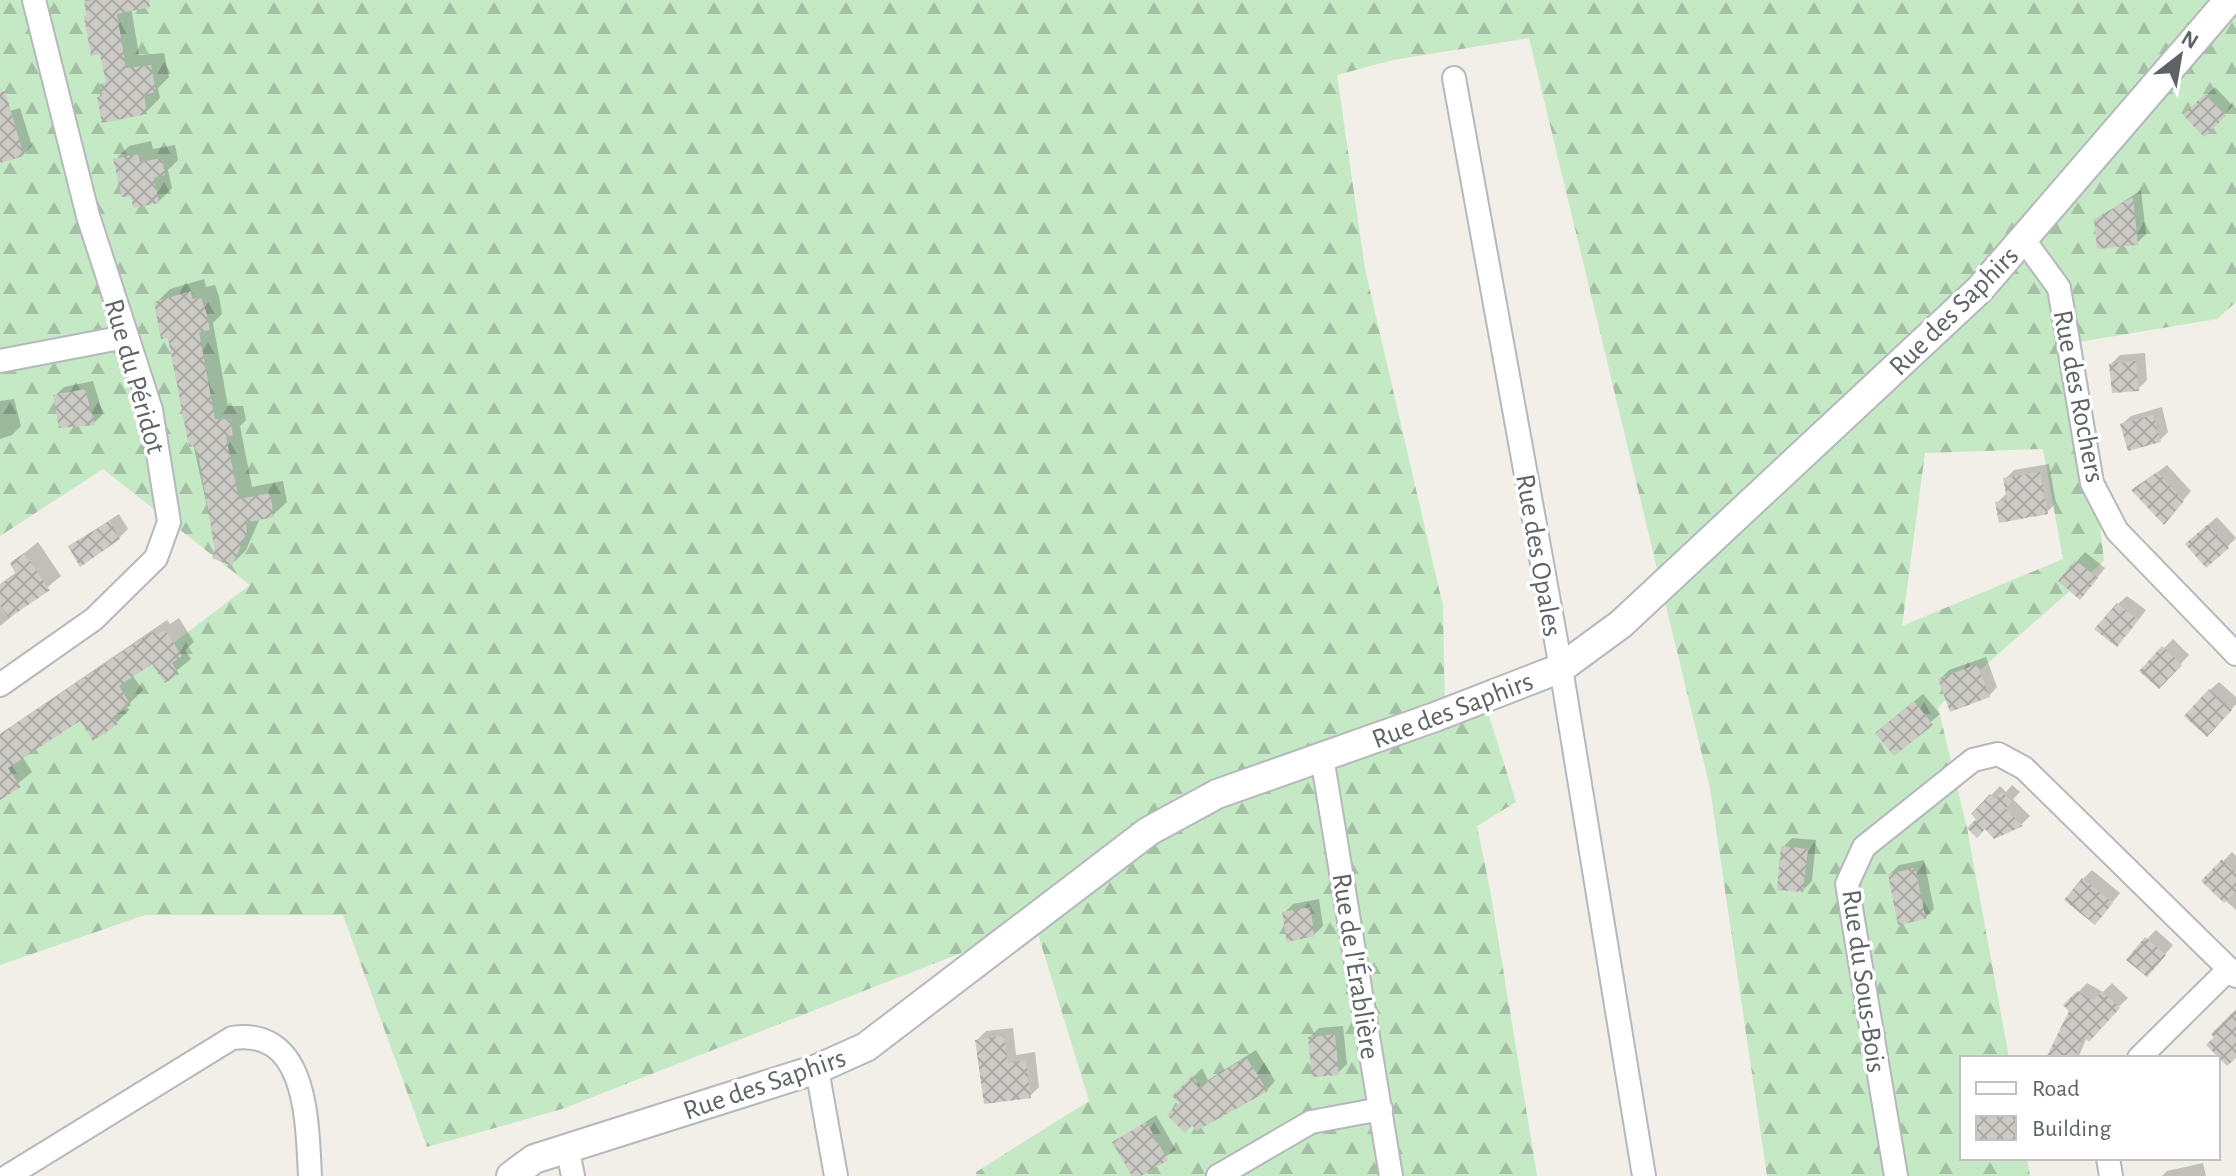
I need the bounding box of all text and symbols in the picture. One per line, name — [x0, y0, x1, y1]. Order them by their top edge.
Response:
north arrow — [2140, 16, 2220, 96]
text: N — [2178, 26, 2202, 53]
street label: Rue des Saphirs — [1884, 241, 2024, 381]
street label: Rue du Péridot — [99, 296, 170, 457]
street label: Rue des Rochers — [2048, 308, 2108, 485]
street label: Rue des Opales — [1510, 472, 1566, 639]
street label: Rue des Saphirs — [1368, 667, 1537, 754]
street label: Rue de l'Érablière — [1326, 871, 1387, 1061]
street label: Rue du Sous-Bois — [1836, 888, 1890, 1075]
street label: Rue des Saphirs — [680, 1044, 849, 1126]
legend — [1960, 1056, 2220, 1160]
text: Road — [2032, 1077, 2080, 1101]
text: Building — [2032, 1117, 2111, 1141]

